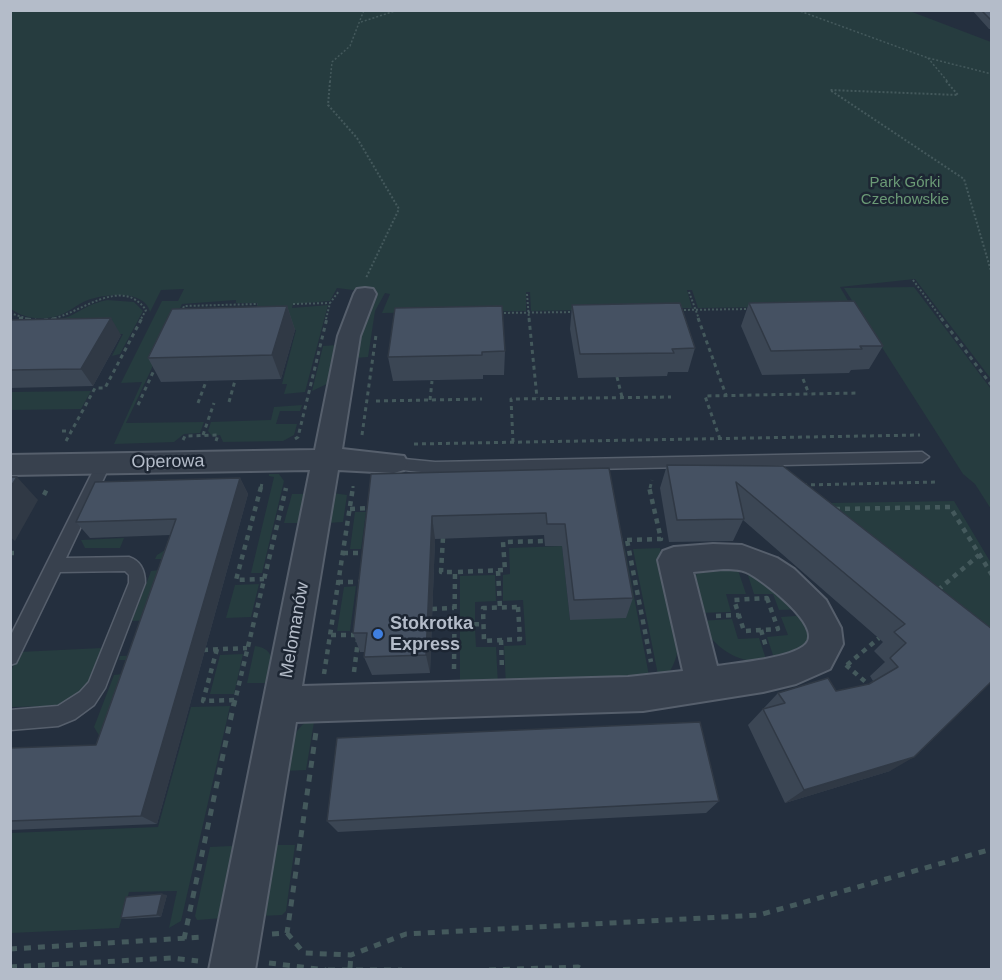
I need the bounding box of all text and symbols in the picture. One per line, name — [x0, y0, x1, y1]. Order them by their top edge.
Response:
park label: Park Górki Czechowskie — [861, 174, 949, 209]
street label: Operowa — [131, 451, 205, 473]
street label: Melomanów — [276, 580, 314, 680]
place label: Stokrotka Express — [390, 613, 473, 656]
marker: Stokrotka Express — [371, 627, 385, 641]

